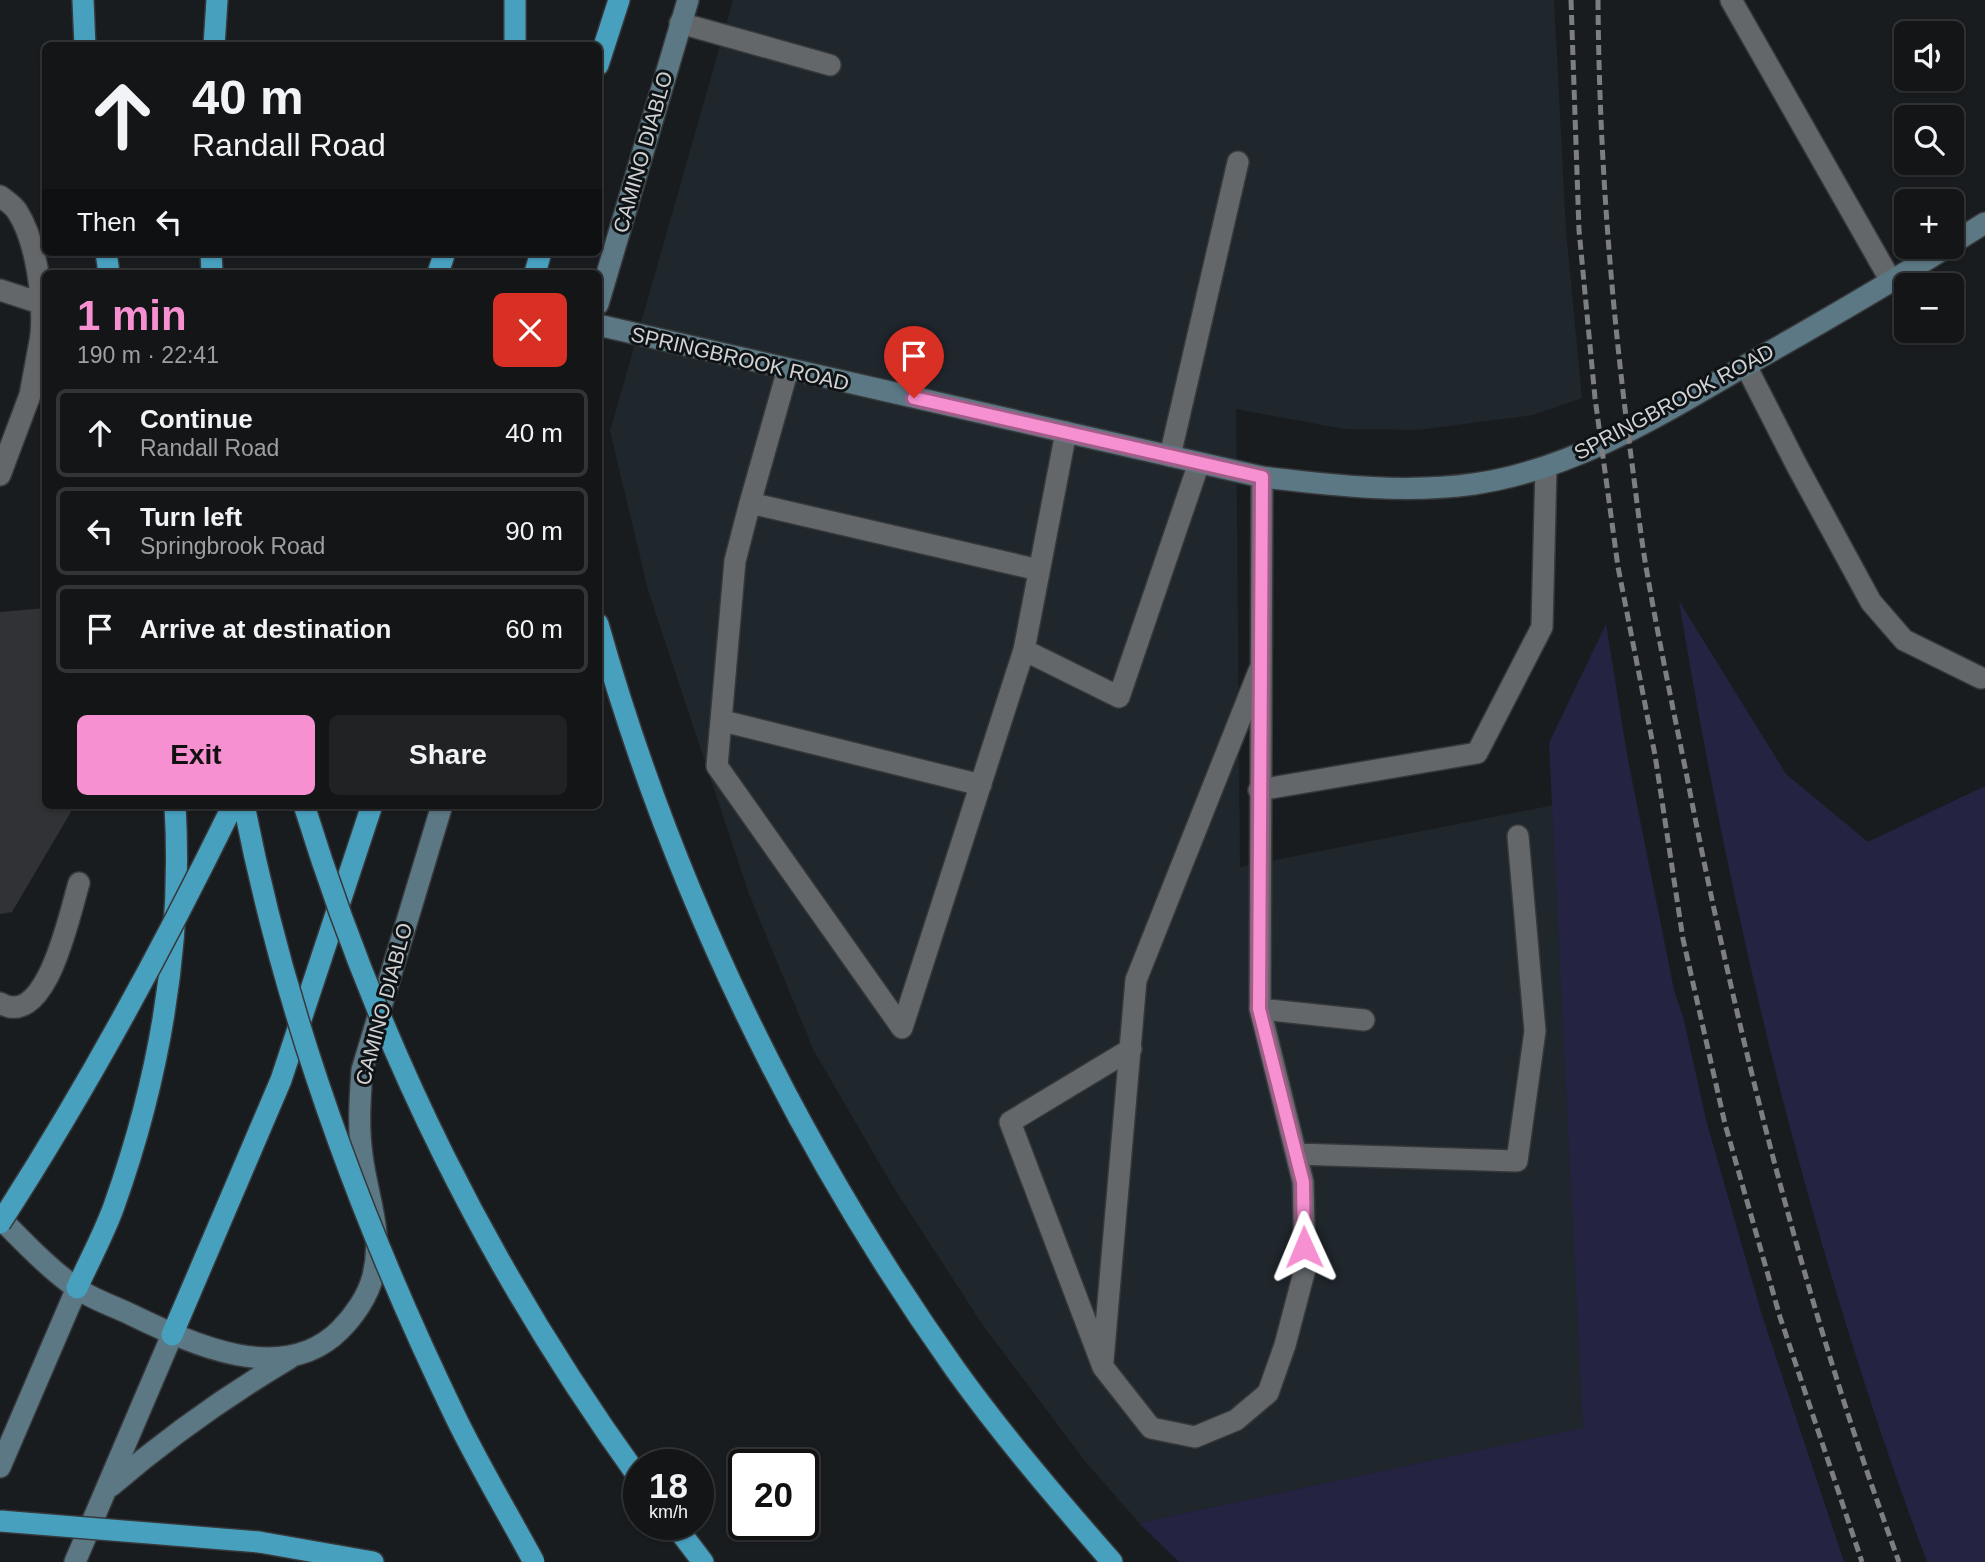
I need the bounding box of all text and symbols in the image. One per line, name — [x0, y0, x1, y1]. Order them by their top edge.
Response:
map controls — [1894, 21, 1964, 343]
button: sound — [1894, 21, 1964, 91]
street label: CAMINO DIABLO — [608, 68, 677, 235]
icon: ahead — [77, 70, 168, 161]
text: 40 m — [192, 70, 304, 124]
button: search — [1894, 105, 1964, 175]
text: Randall Road — [192, 127, 386, 163]
button: + — [1894, 189, 1964, 259]
icon: left — [150, 203, 188, 241]
text: Then — [77, 207, 136, 237]
button: − — [1894, 273, 1964, 343]
text: 1 min — [77, 292, 187, 339]
button: close — [493, 293, 567, 367]
street label: SPRINGBROOK ROAD — [629, 322, 851, 395]
pin — [884, 326, 944, 398]
icon: arrive — [895, 337, 933, 375]
street label: SPRINGBROOK ROAD — [1570, 339, 1778, 464]
text: 190 m · 22:41 — [77, 342, 219, 368]
text: Continue — [140, 404, 253, 434]
icon: ahead — [81, 414, 119, 452]
text: 40 m — [505, 418, 563, 448]
text: Randall Road — [140, 435, 279, 461]
text: Turn left — [140, 502, 242, 532]
icon: left — [81, 512, 119, 550]
text: 90 m — [505, 516, 563, 546]
text: Springbrook Road — [140, 533, 325, 559]
icon: arrive — [81, 610, 119, 648]
text: Arrive at destination — [140, 614, 391, 644]
text: 60 m — [505, 614, 563, 644]
button: Exit — [77, 715, 315, 795]
button: Share — [329, 715, 567, 795]
street label: CAMINO DIABLO — [351, 920, 416, 1087]
position arrow — [1267, 1210, 1341, 1284]
speed limit sign: 20 — [728, 1449, 819, 1540]
text: 18 — [649, 1466, 688, 1505]
text: km/h — [649, 1502, 688, 1522]

